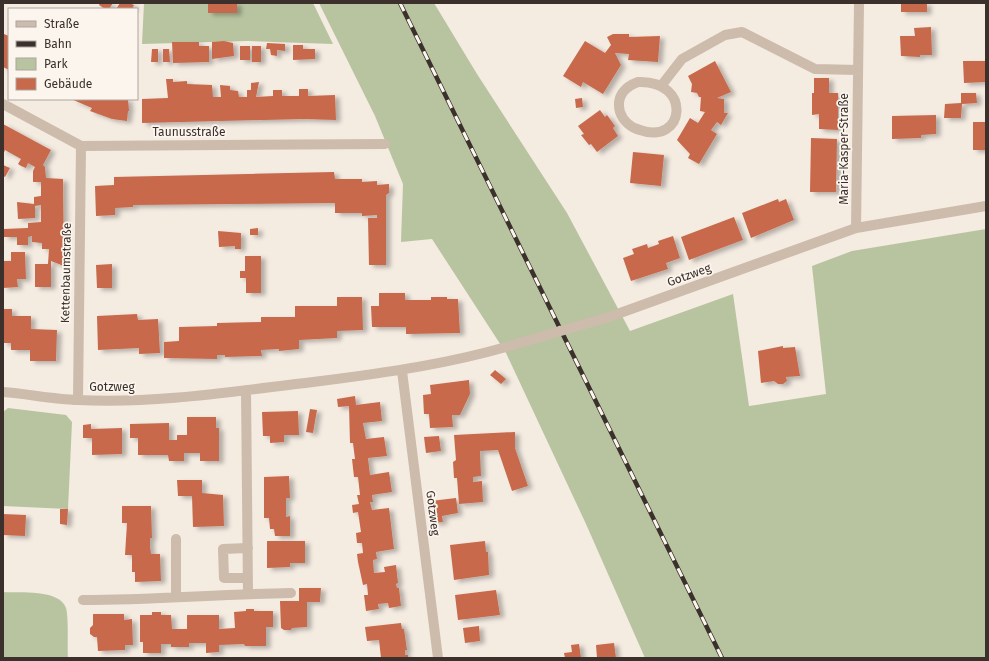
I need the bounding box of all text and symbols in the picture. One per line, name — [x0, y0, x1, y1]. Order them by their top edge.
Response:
legend — [8, 8, 138, 100]
text: Straße — [44, 17, 79, 31]
text: Bahn — [44, 37, 72, 51]
text: Park — [44, 57, 68, 71]
text: Gebäude — [44, 77, 92, 91]
street label: Maria-Kasper-Straße — [837, 93, 851, 205]
street label: Taunusstraße — [153, 125, 225, 139]
street label: Kettenbaumstraße — [58, 223, 74, 323]
street label: Gotzweg — [665, 260, 714, 289]
street label: Gotzweg — [89, 380, 136, 394]
street label: Gotzweg — [423, 490, 443, 537]

